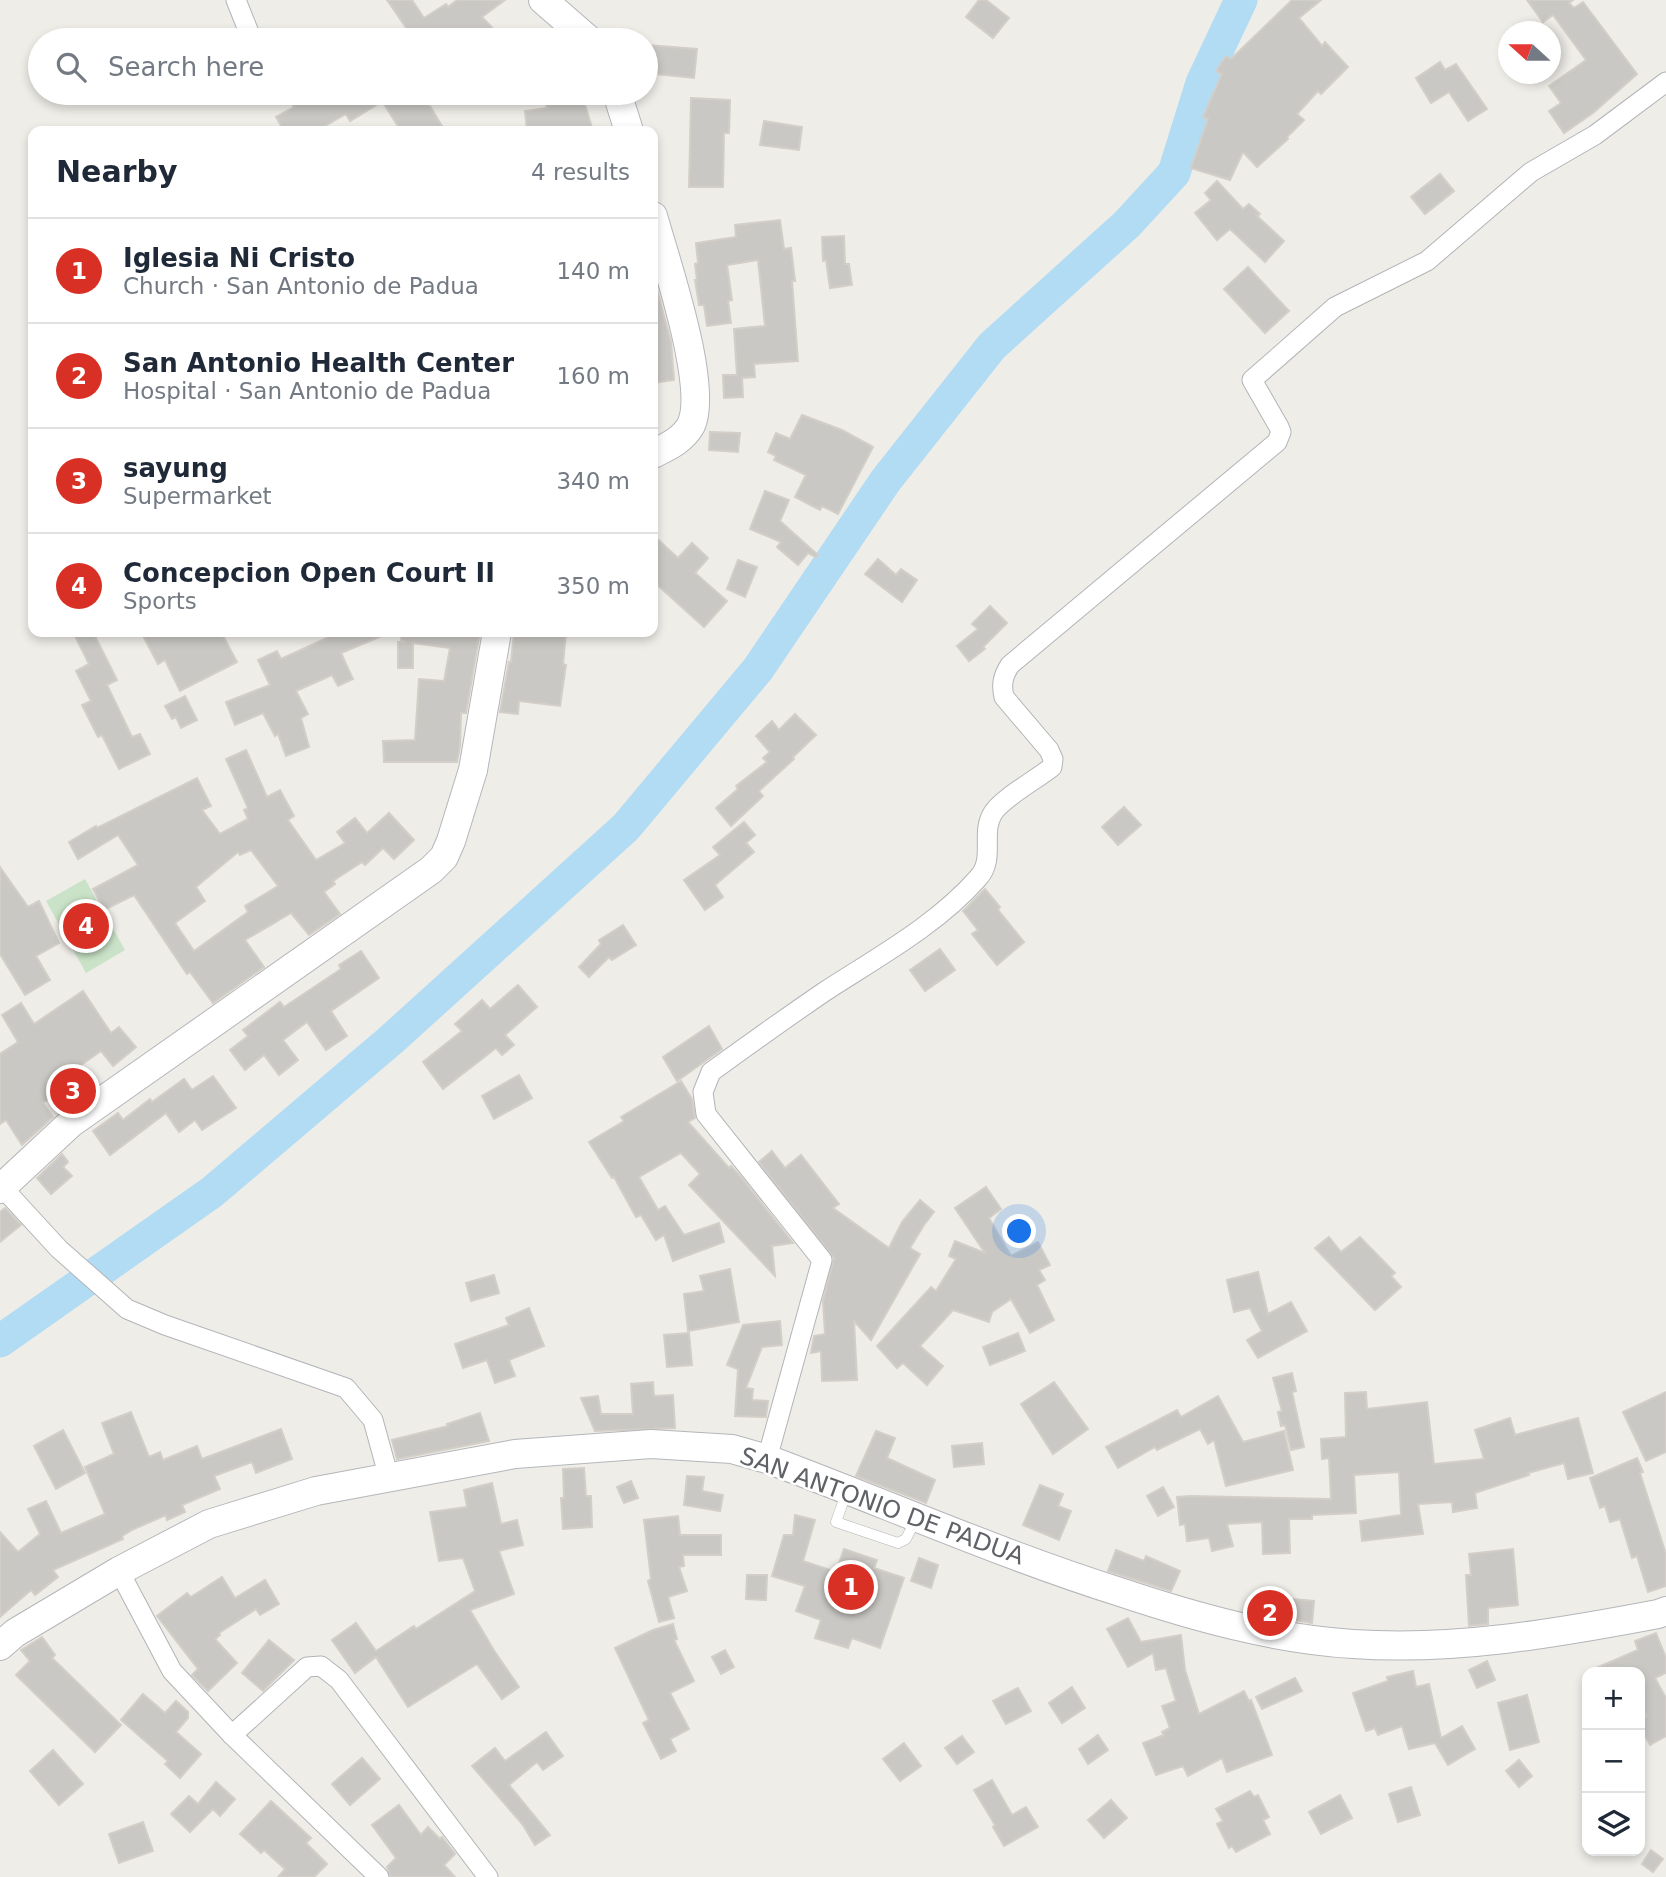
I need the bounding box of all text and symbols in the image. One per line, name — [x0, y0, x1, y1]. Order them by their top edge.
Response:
north arrow — [1498, 21, 1561, 84]
search box — [28, 28, 658, 105]
icon: search — [52, 48, 90, 86]
text: Search here — [108, 52, 264, 82]
text: Nearby — [56, 154, 178, 189]
text: 4 results — [531, 159, 630, 185]
text: Iglesia Ni Cristo — [123, 243, 355, 273]
text: 1 — [71, 258, 87, 284]
text: 140 m — [556, 258, 630, 284]
text: Church · San Antonio de Padua — [123, 273, 479, 299]
text: San Antonio Health Center — [123, 348, 514, 378]
text: 2 — [71, 363, 87, 389]
text: 160 m — [556, 363, 630, 389]
text: Hospital · San Antonio de Padua — [123, 378, 491, 404]
text: sayung — [123, 453, 228, 483]
text: 3 — [71, 468, 87, 494]
text: 340 m — [556, 468, 630, 494]
text: Supermarket — [123, 483, 272, 509]
text: Concepcion Open Court II — [123, 558, 495, 588]
text: 4 — [71, 573, 87, 599]
text: 350 m — [556, 573, 630, 599]
text: Sports — [123, 588, 197, 614]
pin: 4 — [63, 900, 109, 952]
pin: 3 — [50, 1065, 96, 1117]
your location — [1002, 1214, 1036, 1248]
street label: SAN ANTONIO DE PADUA — [736, 1441, 1028, 1571]
pin: 1 — [828, 1561, 874, 1613]
pin: 2 — [1247, 1587, 1293, 1639]
map controls — [1582, 1667, 1645, 1856]
button: + — [1582, 1667, 1645, 1730]
button: − — [1582, 1730, 1645, 1793]
button: layers — [1582, 1793, 1645, 1856]

